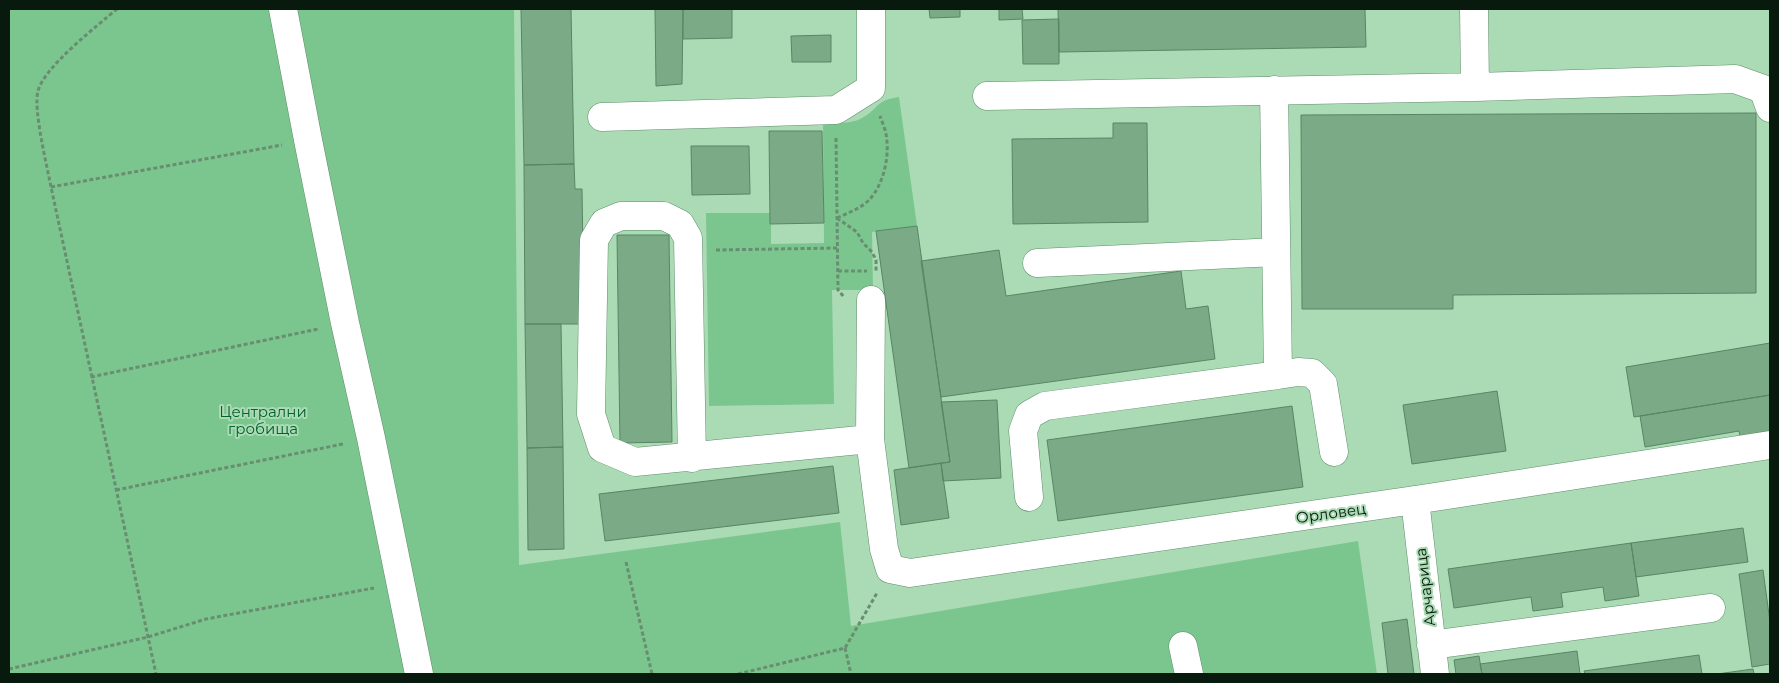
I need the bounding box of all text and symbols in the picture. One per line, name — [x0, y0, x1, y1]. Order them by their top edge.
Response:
park label: Централни гробища — [219, 402, 307, 438]
street label: Орловец — [1295, 499, 1367, 527]
street label: Арчарица — [1411, 547, 1439, 627]

